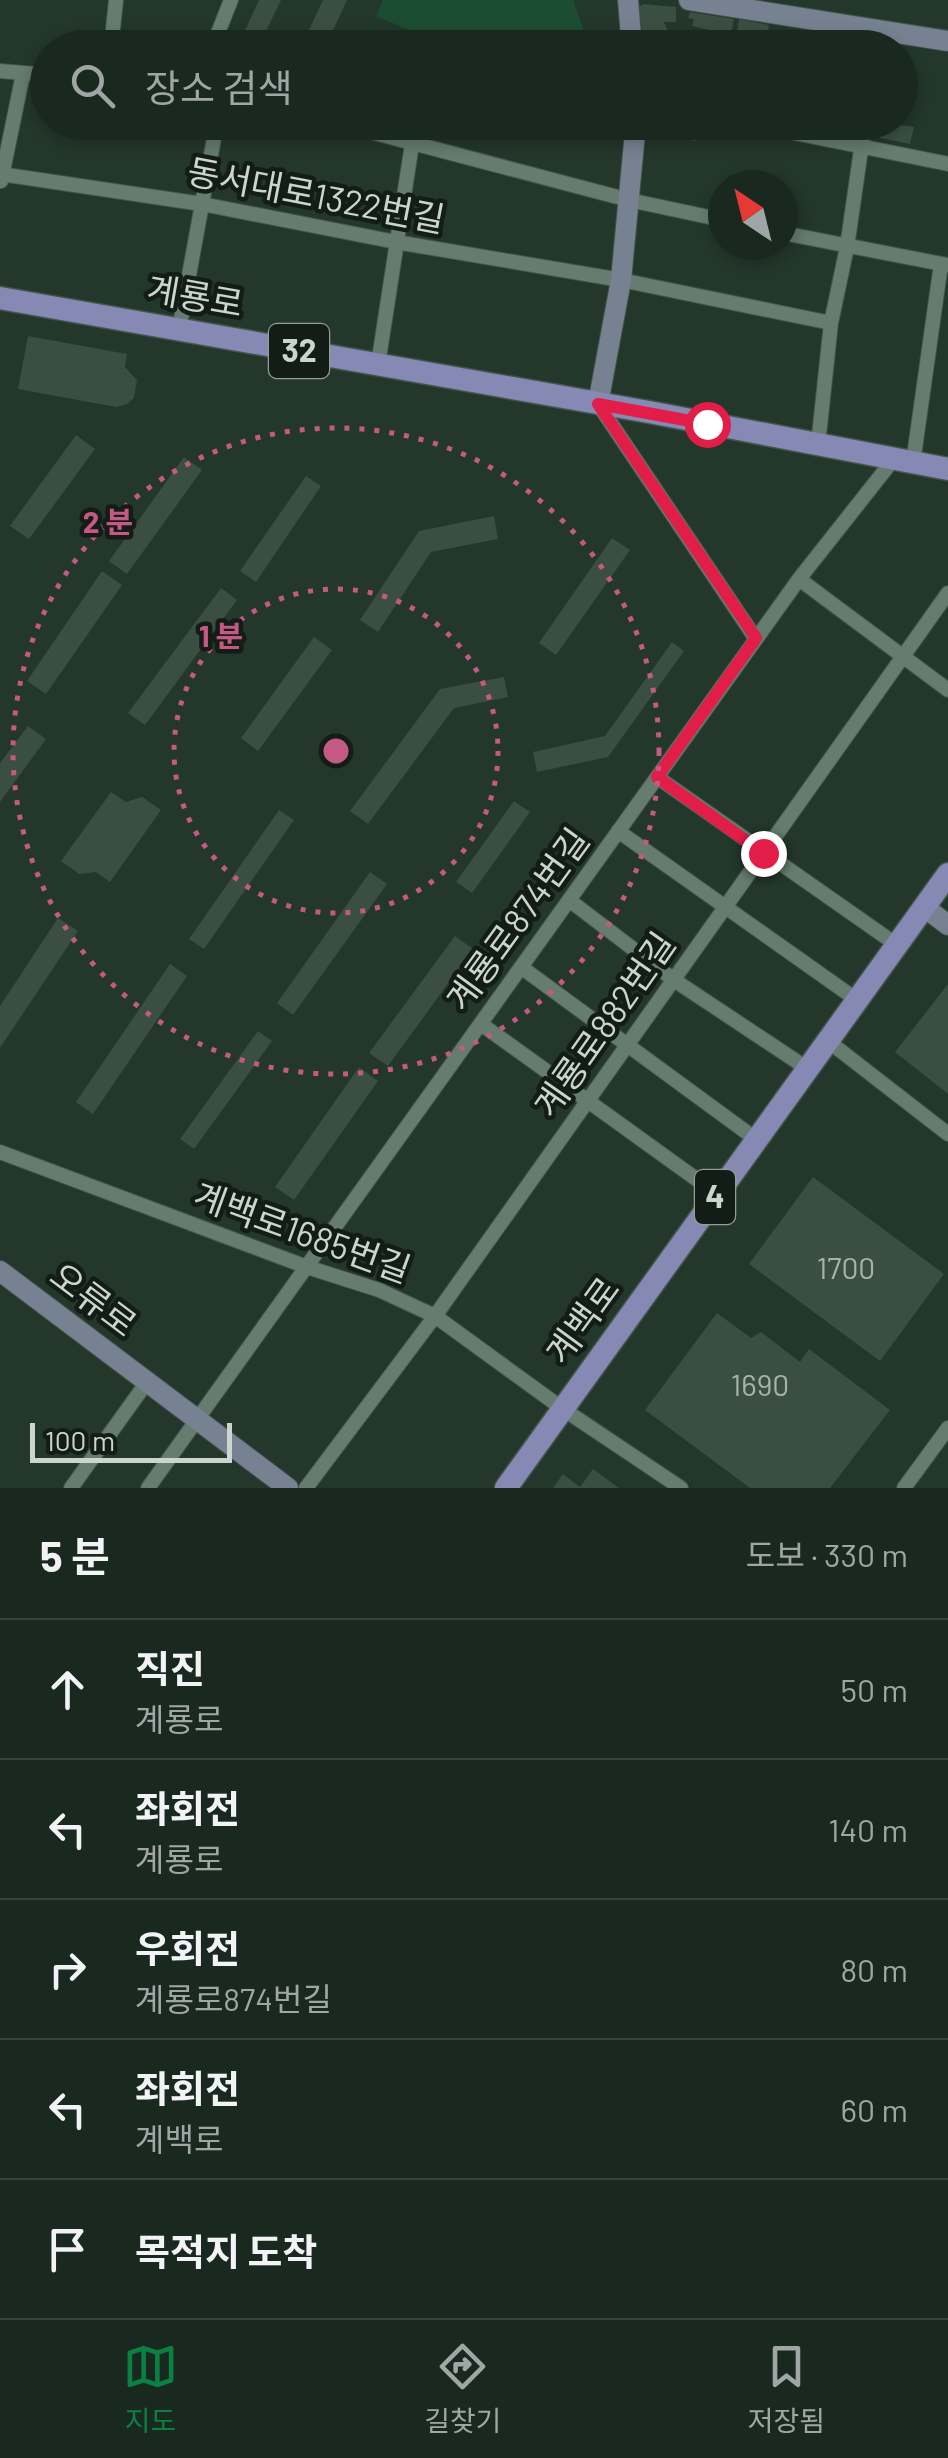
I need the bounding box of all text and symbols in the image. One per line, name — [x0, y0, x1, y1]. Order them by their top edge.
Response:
search box — [30, 30, 918, 140]
icon: search — [65, 58, 120, 113]
text: 장소 검색 — [145, 64, 292, 110]
street label: 동서대로1322번길 — [184, 149, 448, 240]
north arrow — [708, 170, 798, 260]
street label: 계룡로 — [144, 266, 247, 324]
road number: 32 — [269, 324, 329, 378]
route start — [685, 402, 731, 448]
text: 2 분 — [83, 503, 133, 539]
text: 1 분 — [199, 617, 243, 653]
centre of rings — [318, 733, 354, 769]
street label: 계룡로874번길 — [436, 819, 597, 1018]
route end — [741, 831, 787, 877]
street label: 계룡로882번길 — [524, 923, 683, 1124]
road number: 4 — [695, 1170, 735, 1224]
street label: 계백로1685번길 — [189, 1172, 417, 1290]
house number: 1700 — [817, 1249, 875, 1285]
street label: 오류로 — [43, 1253, 145, 1344]
street label: 계백로 — [536, 1268, 627, 1371]
house number: 1690 — [731, 1366, 789, 1402]
scale bar — [30, 1418, 232, 1462]
text: 100 m — [45, 1423, 115, 1457]
text: 5 분 — [40, 1530, 110, 1580]
text: 도보 · 330 m — [746, 1535, 908, 1573]
text: 직진 — [135, 1645, 205, 1691]
icon: ahead — [40, 1662, 95, 1717]
text: 50 m — [841, 1670, 908, 1708]
text: 계룡로 — [135, 1699, 223, 1737]
text: 좌회전 — [135, 1785, 240, 1831]
icon: left — [40, 1802, 95, 1857]
text: 140 m — [828, 1810, 908, 1848]
text: 계룡로 — [135, 1839, 223, 1877]
text: 우회전 — [135, 1925, 240, 1971]
icon: right — [40, 1942, 95, 1997]
text: 80 m — [840, 1950, 908, 1988]
text: 계룡로874번길 — [135, 1979, 332, 2017]
text: 좌회전 — [135, 2065, 240, 2111]
icon: left — [40, 2082, 95, 2137]
text: 60 m — [841, 2090, 908, 2128]
text: 계백로 — [135, 2119, 223, 2157]
icon: arrive — [40, 2222, 95, 2277]
text: 목적지 도착 — [135, 2228, 317, 2274]
tab: 지도 — [123, 2339, 178, 2439]
tab: 길찾기 — [424, 2339, 501, 2439]
tab: 저장됨 — [748, 2339, 825, 2439]

